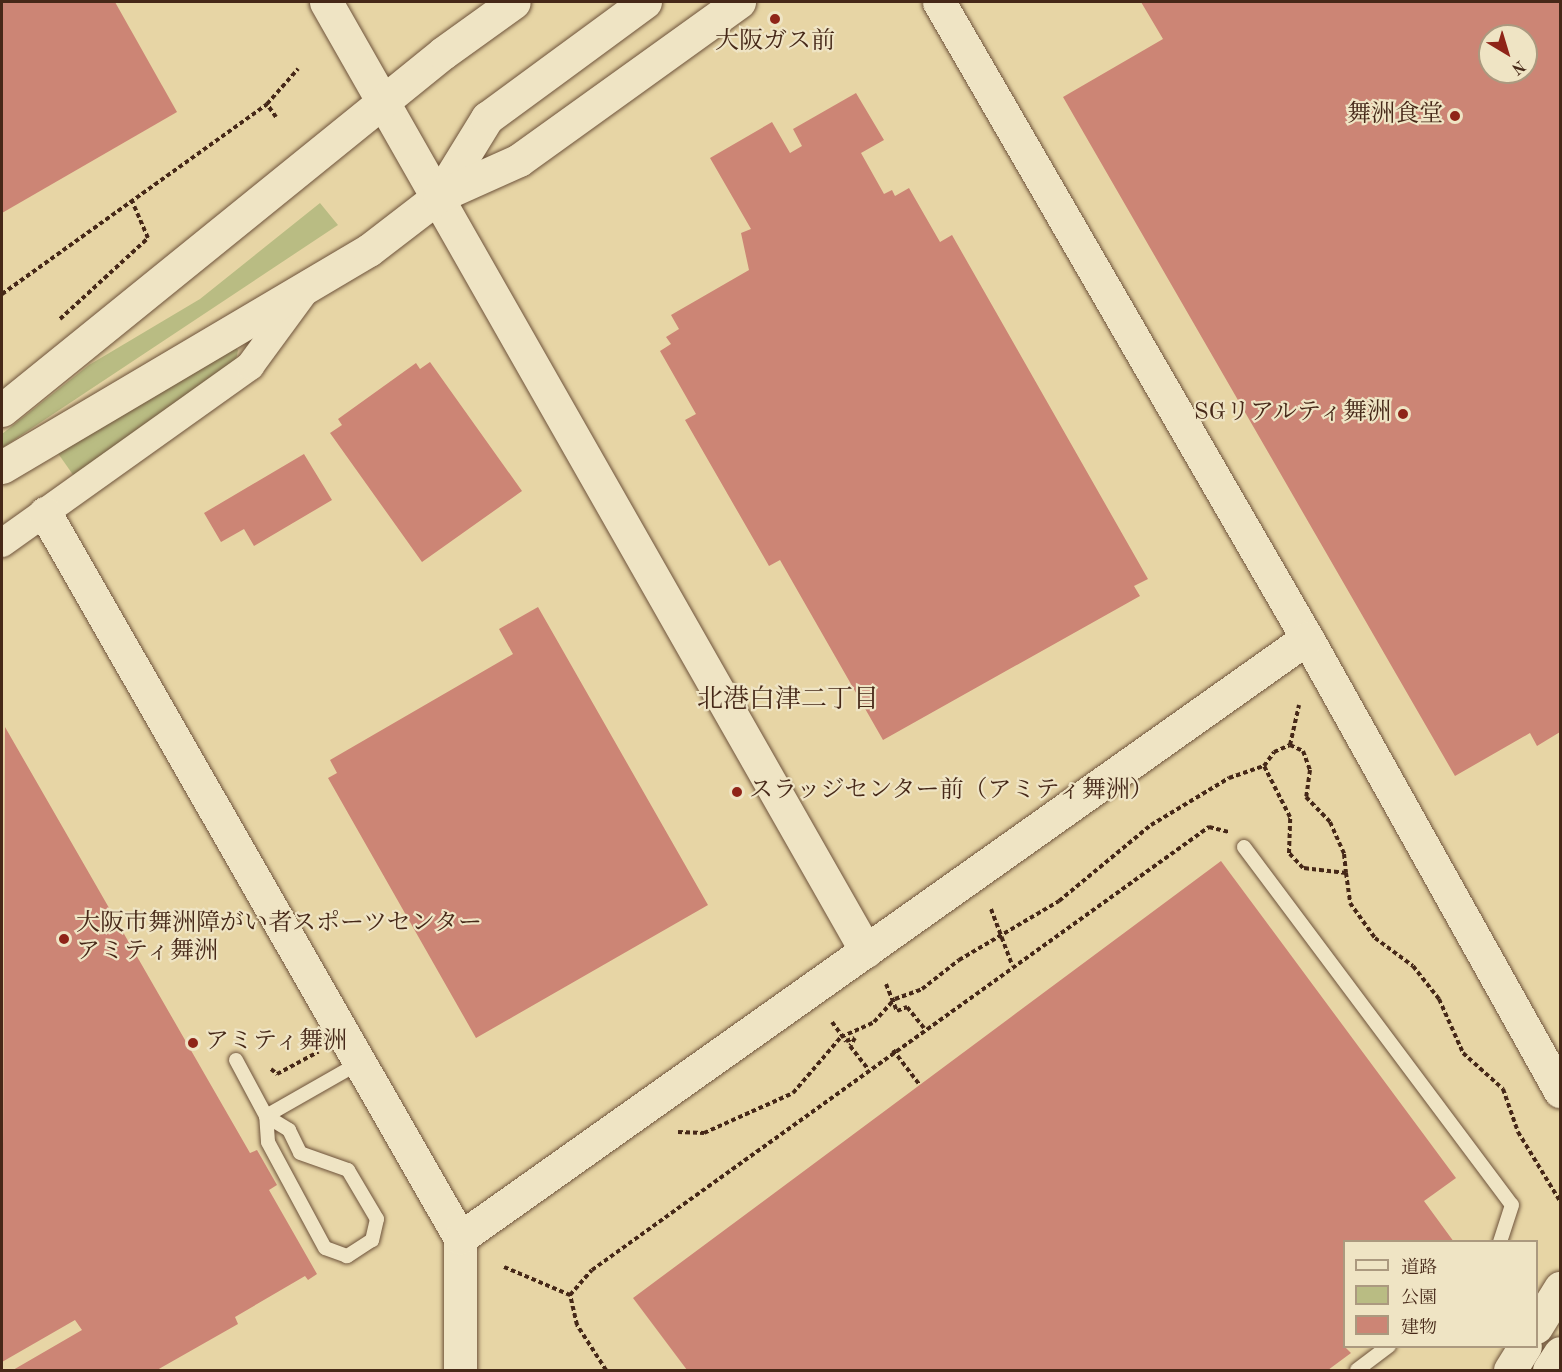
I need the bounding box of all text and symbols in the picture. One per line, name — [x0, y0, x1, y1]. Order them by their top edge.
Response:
marker: 大阪ガス前 — [768, 12, 782, 26]
north arrow — [1478, 24, 1538, 84]
place label: 大阪ガス前 — [715, 29, 835, 57]
text: N — [1508, 57, 1528, 77]
place label: 舞洲食堂 — [1347, 102, 1443, 130]
marker: 舞洲食堂 — [1448, 109, 1462, 123]
place label: SGリアルティ舞洲 — [1191, 400, 1391, 428]
marker: SGリアルティ舞洲 — [1396, 407, 1410, 421]
district label: 北港白津二丁目 — [697, 685, 879, 717]
place label: スラッジセンター前（アミティ舞洲） — [749, 778, 1157, 806]
marker: スラッジセンター前（アミティ舞洲） — [730, 785, 744, 799]
place label: 大阪市舞洲障がい者スポーツセンター アミティ舞洲 — [76, 911, 484, 967]
marker: 大阪市舞洲障がい者スポーツセンター アミティ舞洲 — [57, 932, 71, 946]
place label: アミティ舞洲 — [205, 1029, 349, 1057]
marker: アミティ舞洲 — [186, 1036, 200, 1050]
legend — [1343, 1240, 1538, 1348]
text: 道路 — [1401, 1259, 1437, 1277]
text: 公園 — [1401, 1289, 1437, 1307]
text: 建物 — [1401, 1319, 1437, 1337]

